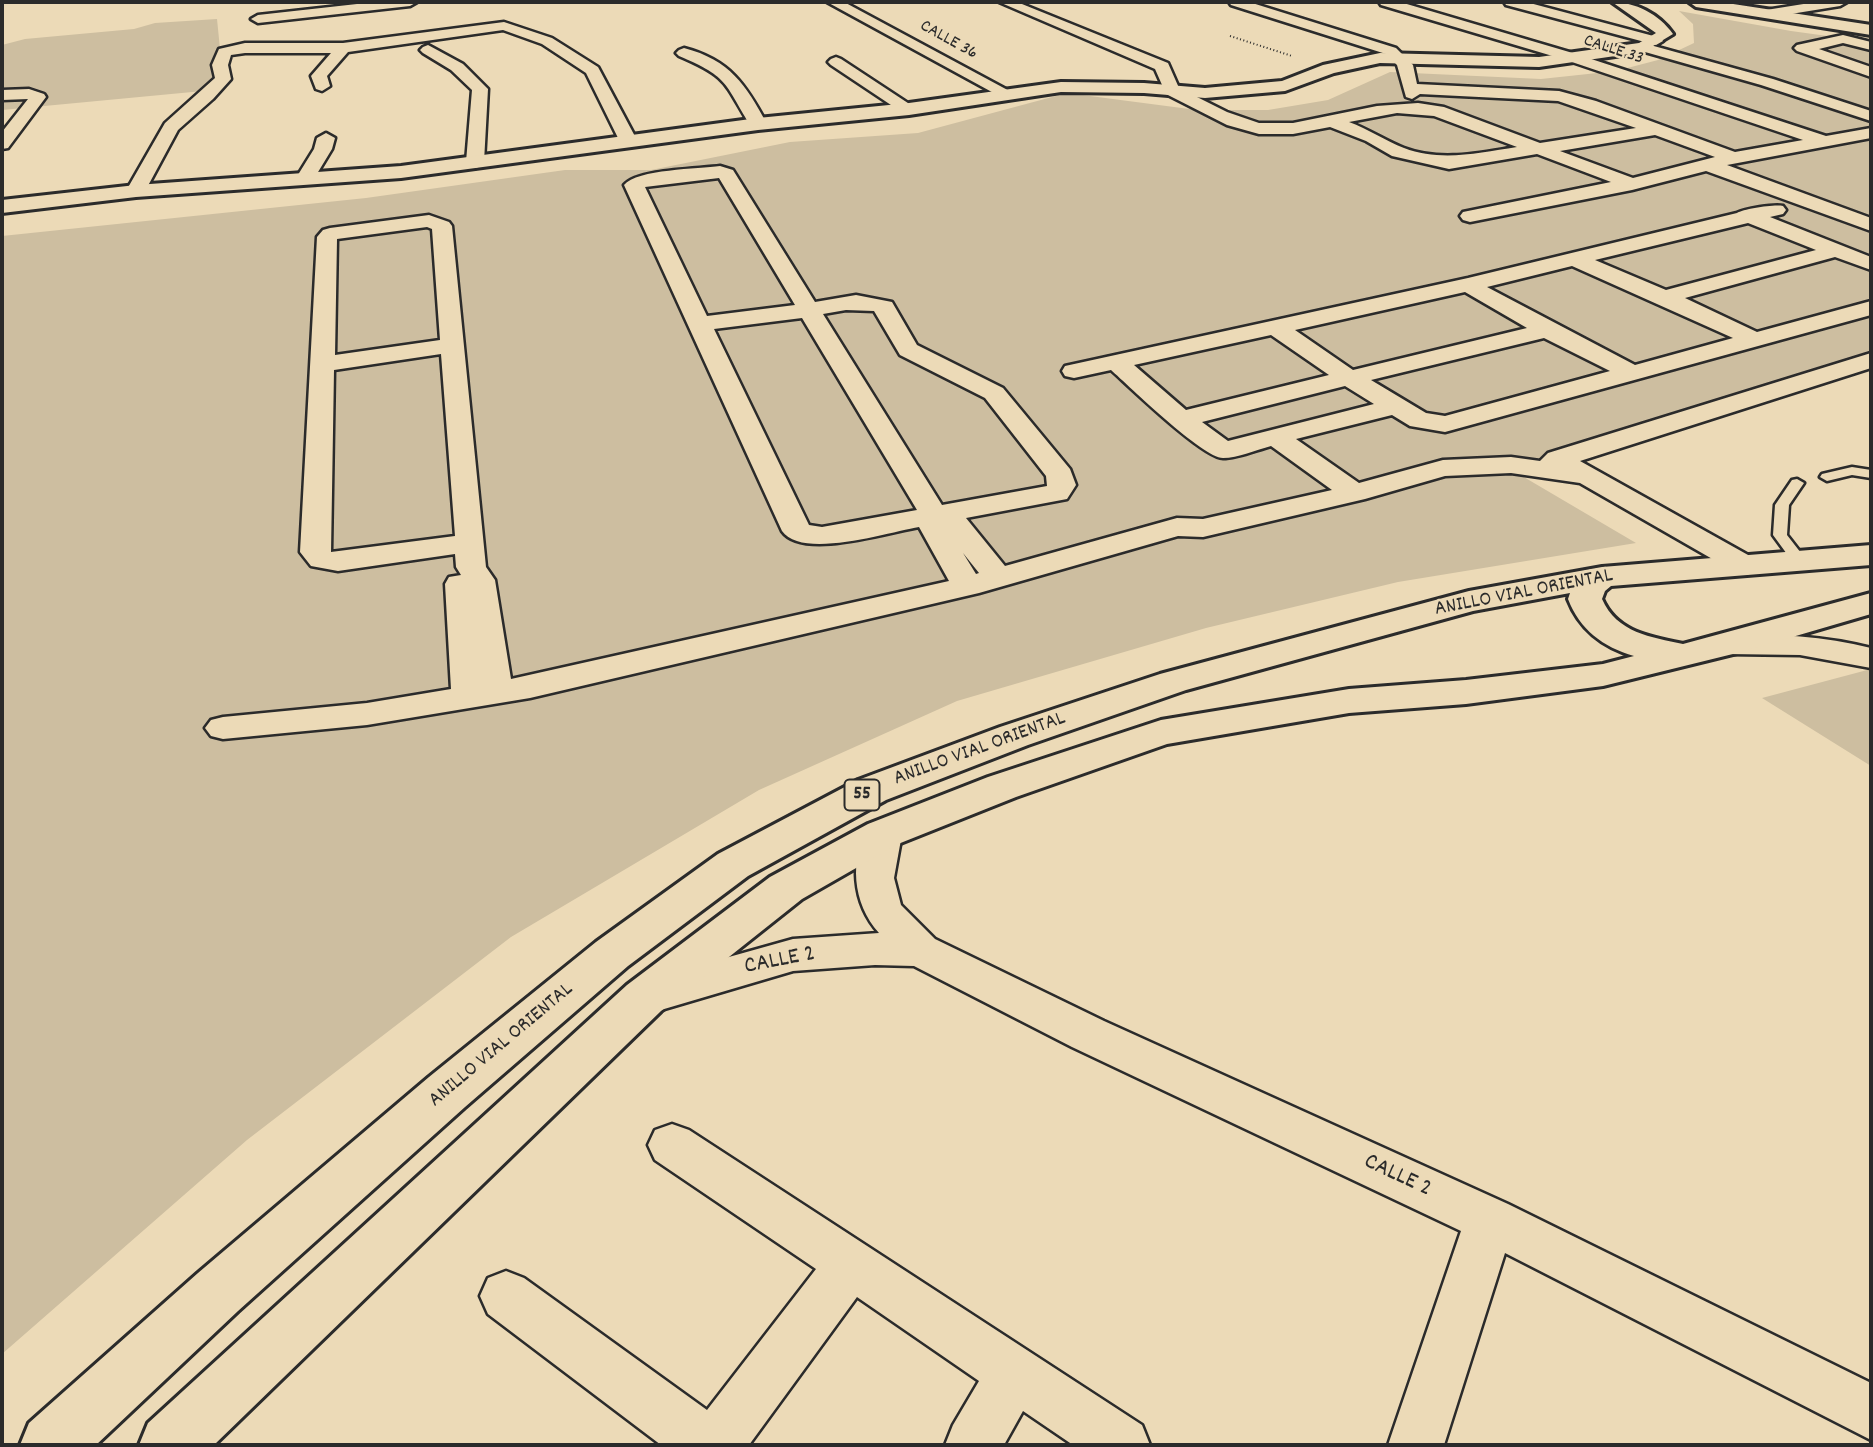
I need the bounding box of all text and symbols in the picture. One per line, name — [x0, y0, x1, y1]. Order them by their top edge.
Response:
street label: CALLE 36 — [915, 16, 981, 66]
street label: CALLE 33 — [1580, 31, 1646, 71]
street label: ANILLO VIAL ORIENTAL — [1433, 564, 1615, 624]
street label: ANILLO VIAL ORIENTAL — [891, 707, 1069, 793]
road number: 55 — [844, 780, 880, 810]
street label: CALLE 2 — [742, 941, 818, 983]
street label: ANILLO VIAL ORIENTAL — [425, 978, 579, 1114]
street label: CALLE 2 — [1359, 1149, 1435, 1205]

